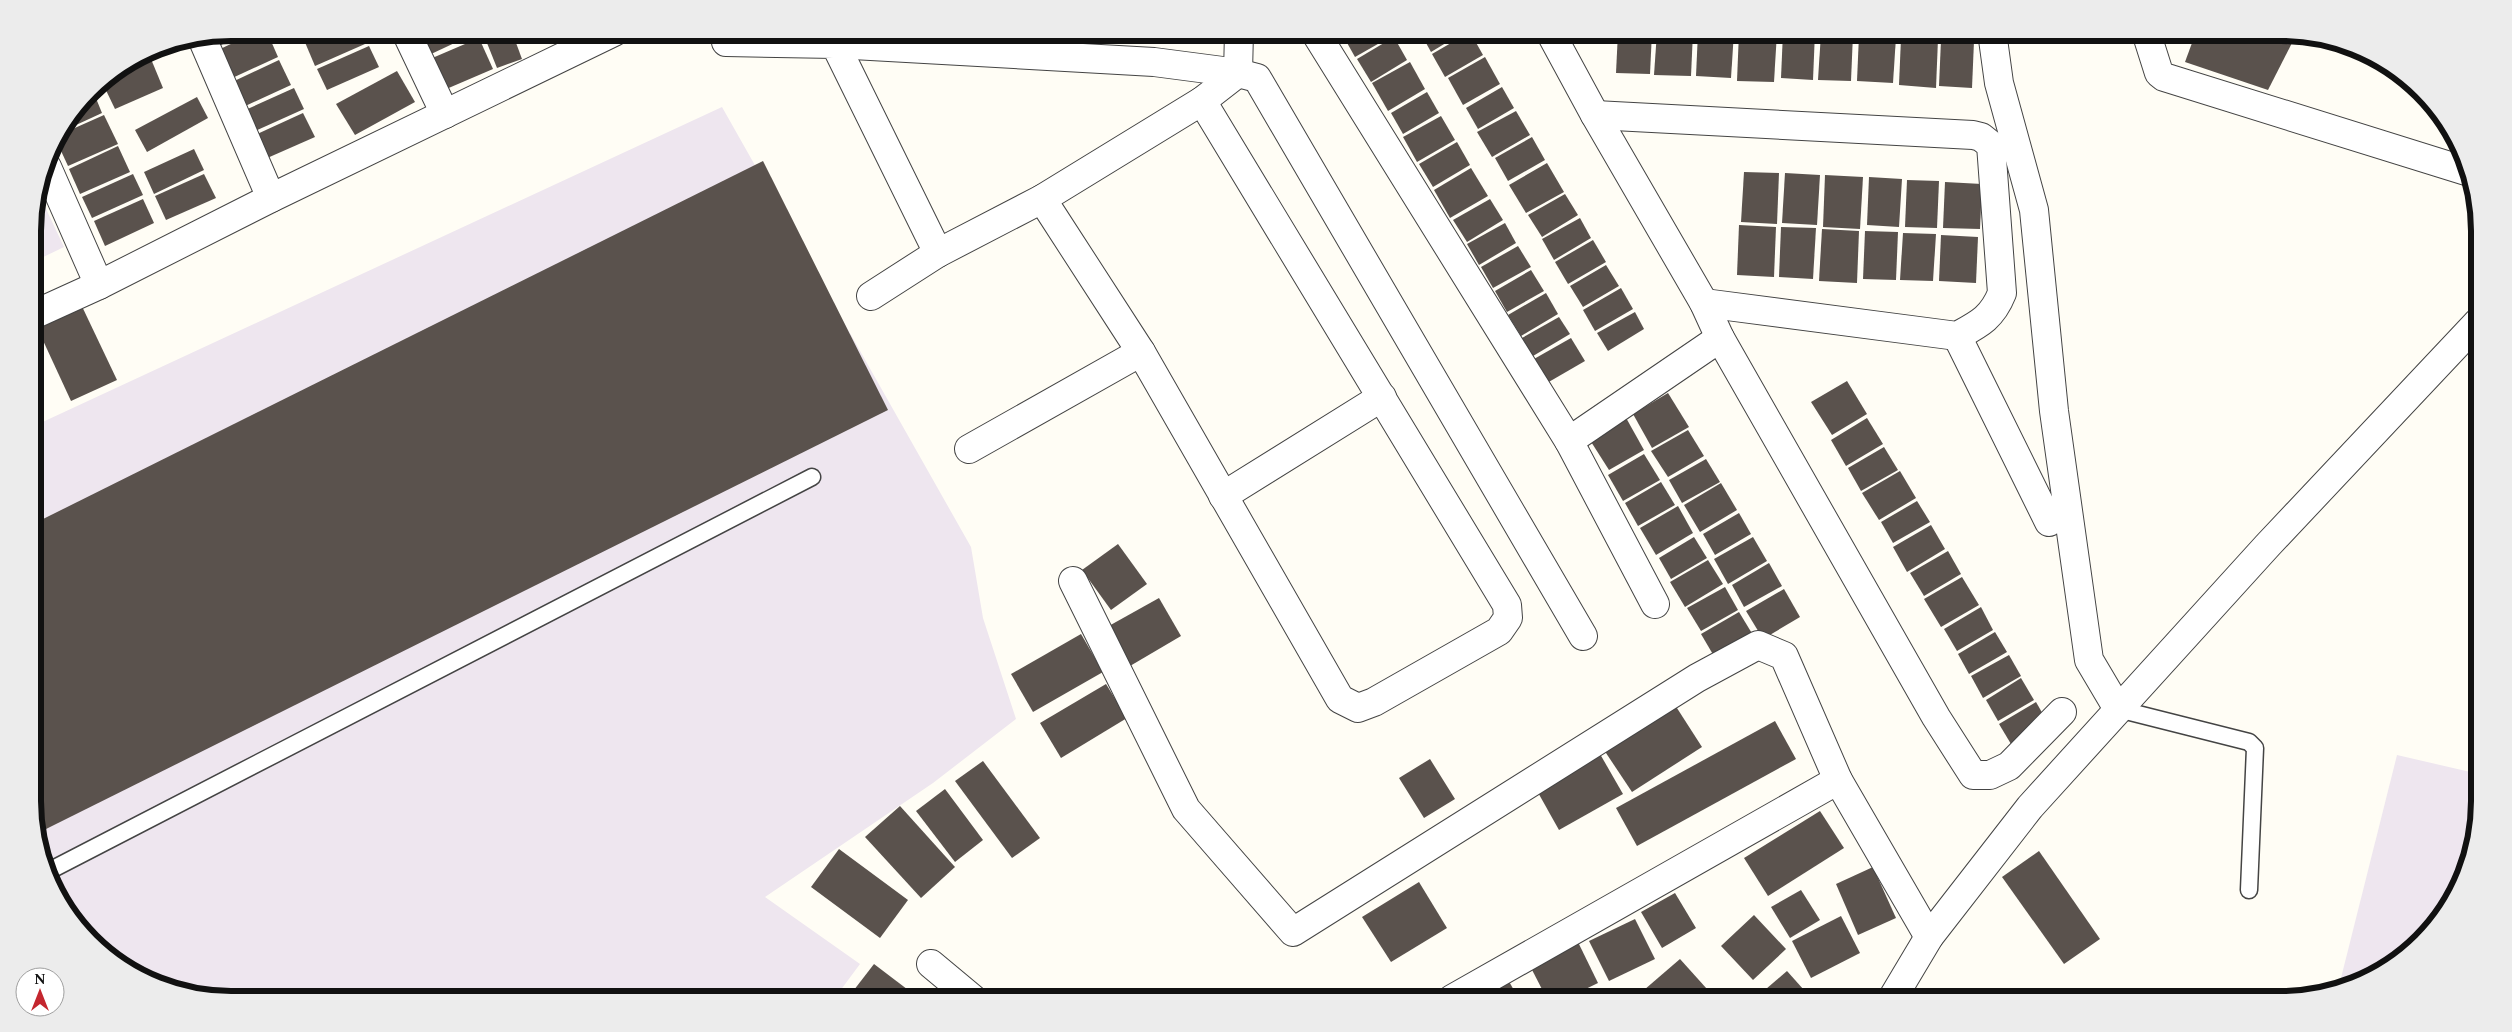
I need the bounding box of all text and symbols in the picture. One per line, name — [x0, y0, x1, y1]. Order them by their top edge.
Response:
north arrow — [15, 967, 65, 1017]
text: N — [34, 969, 46, 990]

